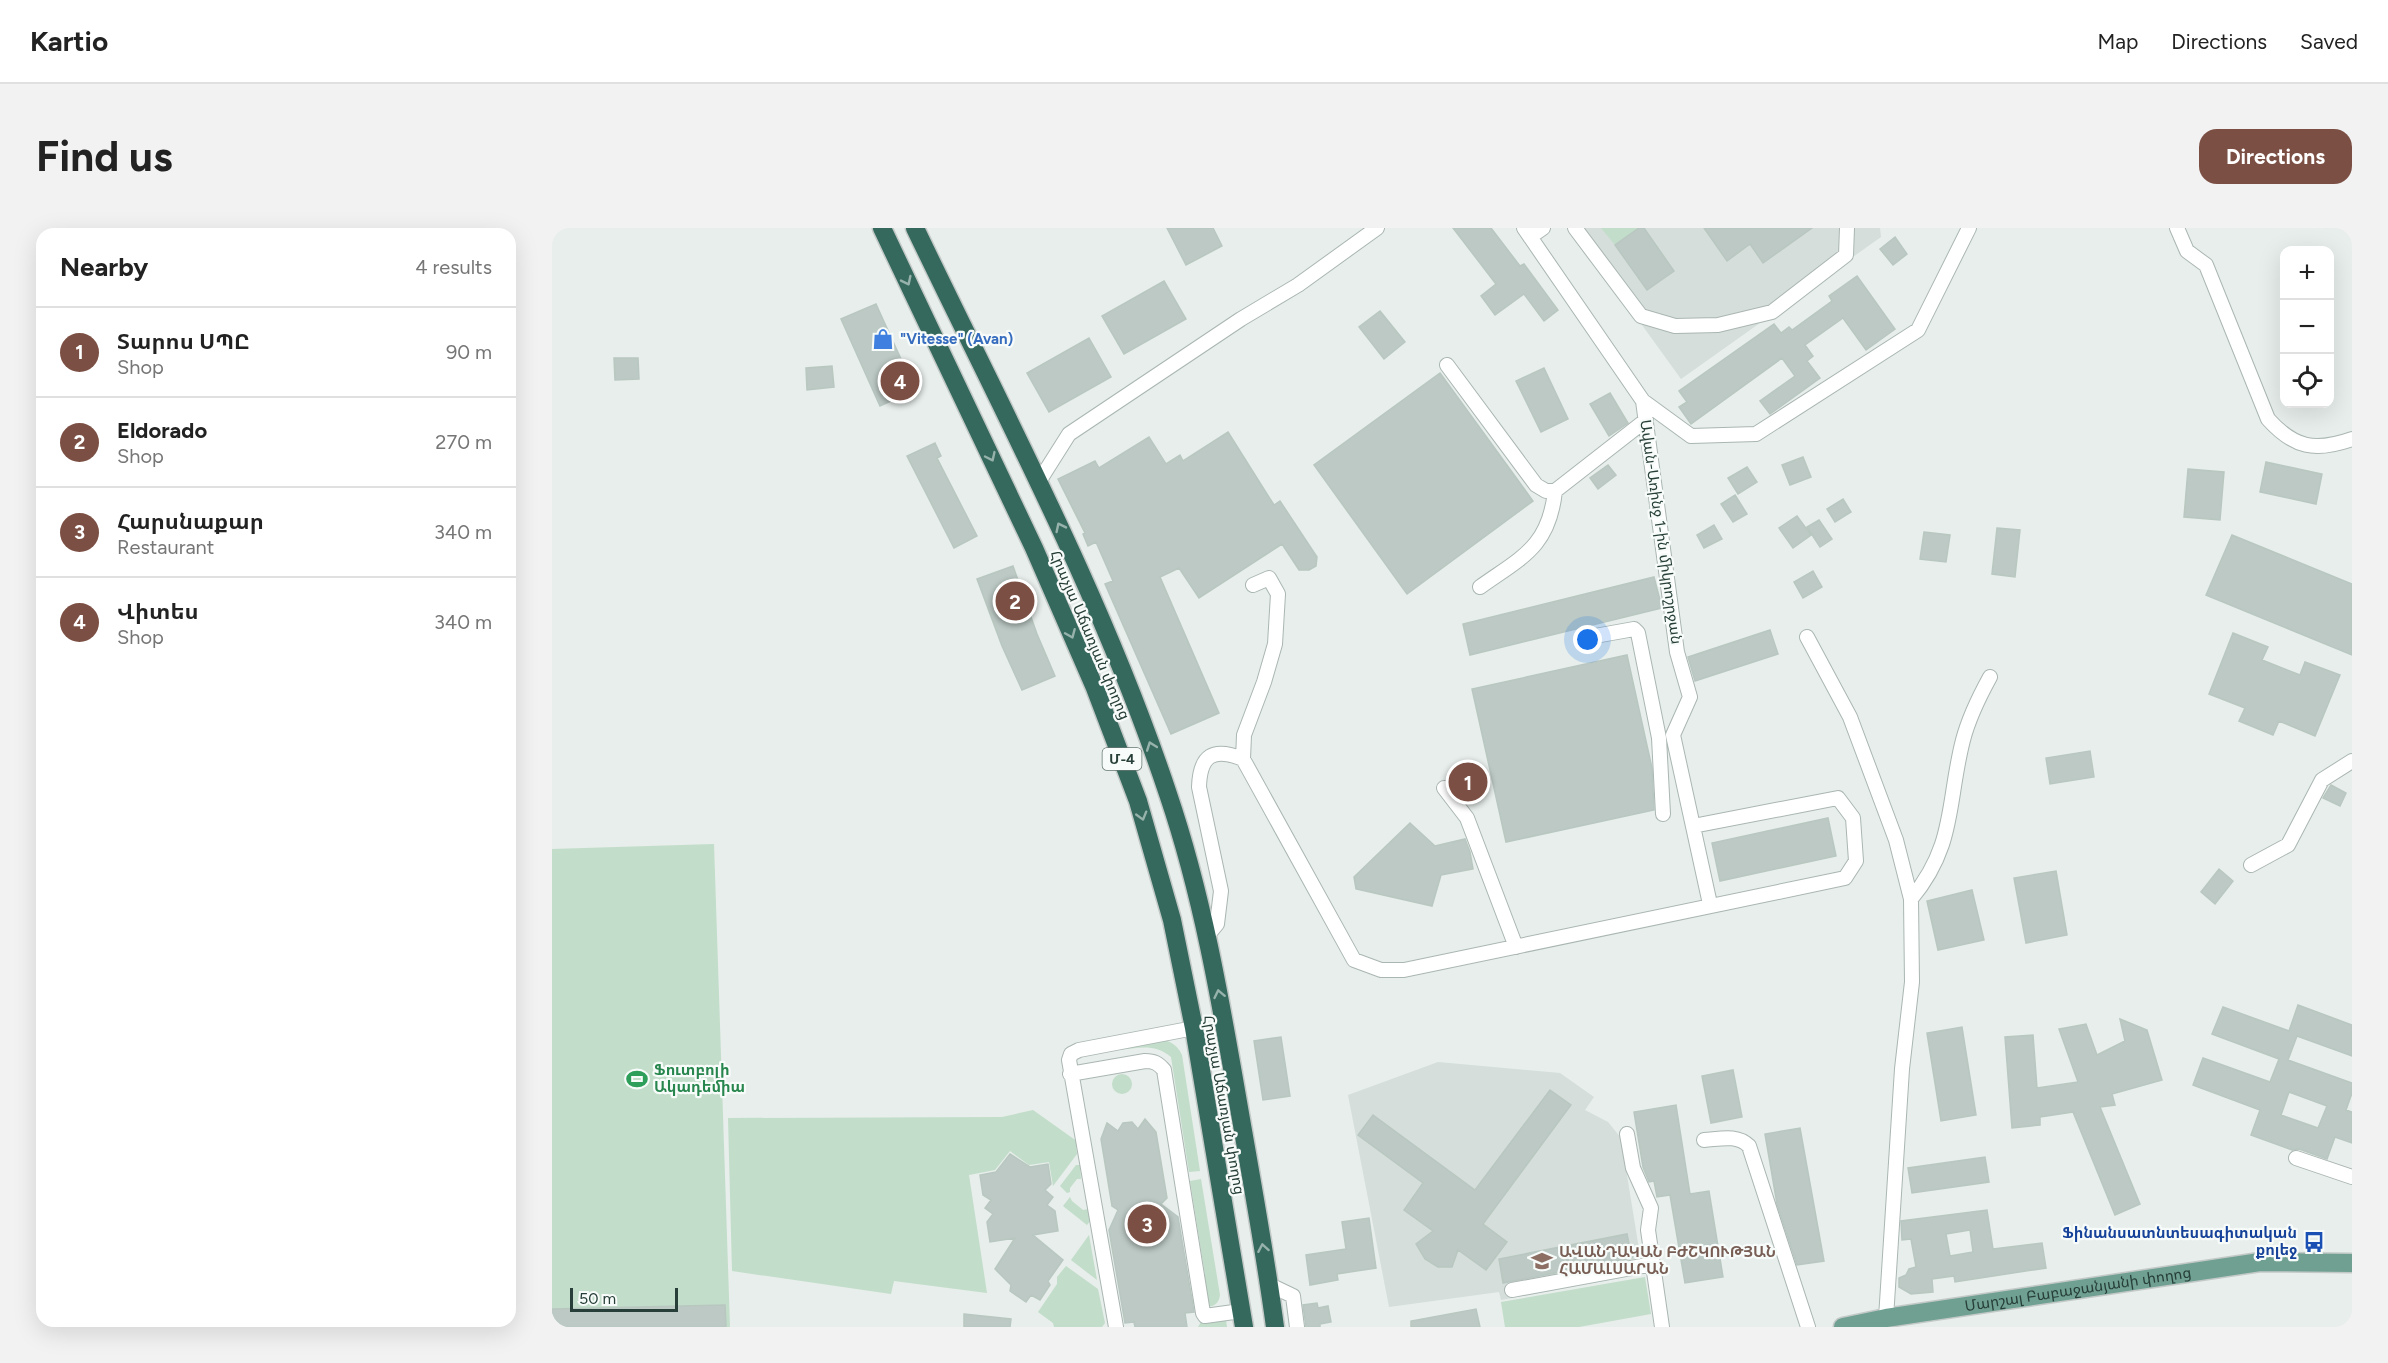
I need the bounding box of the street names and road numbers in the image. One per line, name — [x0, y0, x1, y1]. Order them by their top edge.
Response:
street label: Ավան-Առինջ 1-ին միկրոշրջան — [1636, 419, 1686, 645]
street label: Հրաչյա Աճառյան փողոց — [1046, 548, 1134, 722]
road number: Մ-4 — [1102, 748, 1142, 770]
street label: Հրաչյա Աճառյան փողոց — [1199, 1014, 1249, 1196]
street label: Մարշալ Բաբաջանյանի փողոց — [1963, 1263, 2192, 1315]

